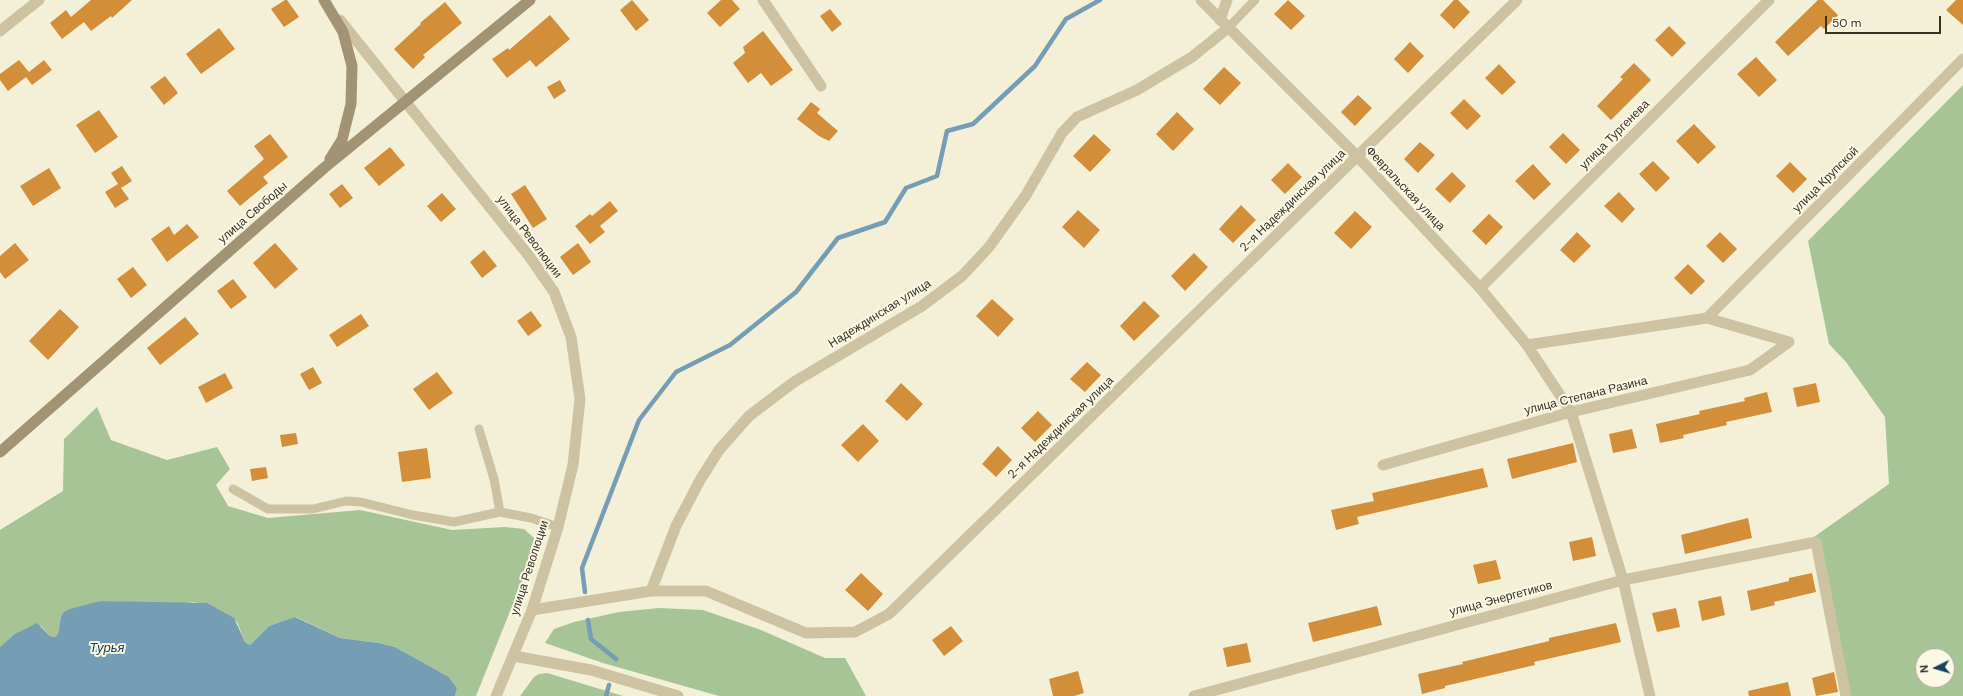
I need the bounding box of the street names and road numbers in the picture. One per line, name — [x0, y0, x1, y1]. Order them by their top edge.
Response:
street label: улица Тургенева — [1577, 97, 1653, 173]
street label: Февральская улица — [1362, 144, 1448, 234]
street label: улица Крупской — [1790, 144, 1862, 216]
street label: 2-я Надеждинская улица — [1237, 147, 1349, 255]
street label: улица Свободы — [216, 179, 290, 247]
street label: улица Революции — [493, 193, 565, 281]
street label: Надеждинская улица — [826, 277, 934, 351]
street label: 2-я Надеждинская улица — [1005, 374, 1117, 482]
street label: улица Степана Разина — [1523, 374, 1649, 418]
street label: улица Революции — [508, 519, 552, 617]
street label: улица Энергетиков — [1448, 578, 1554, 620]

